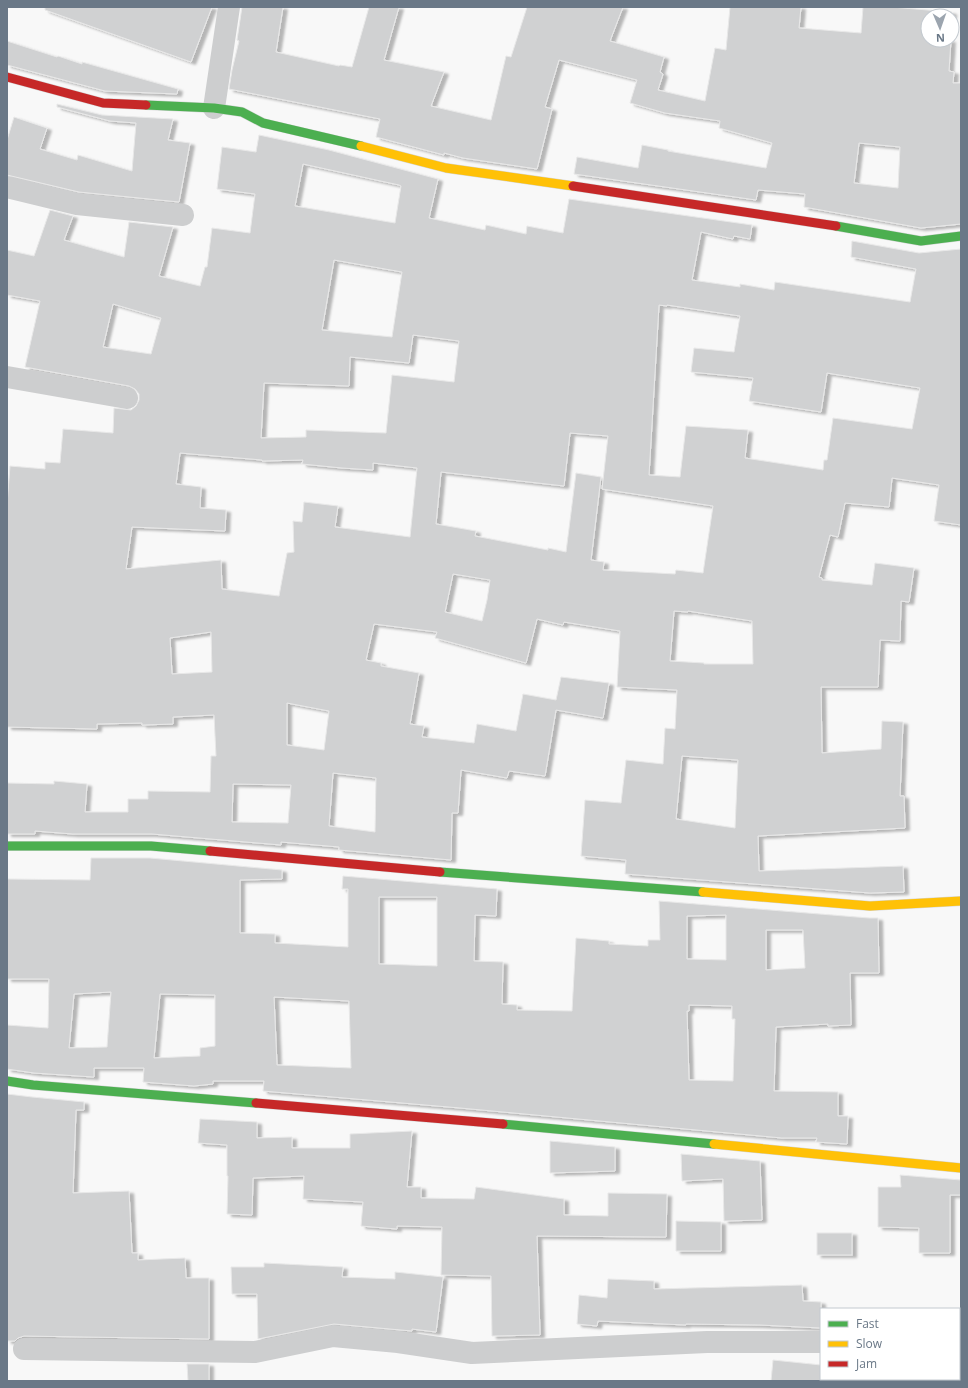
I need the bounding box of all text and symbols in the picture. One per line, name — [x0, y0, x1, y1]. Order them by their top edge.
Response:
north arrow — [920, 8, 960, 48]
text: N — [936, 31, 945, 46]
legend — [820, 1308, 960, 1380]
text: Fast — [856, 1315, 879, 1332]
text: Slow — [856, 1335, 883, 1352]
text: Jam — [855, 1355, 877, 1372]

